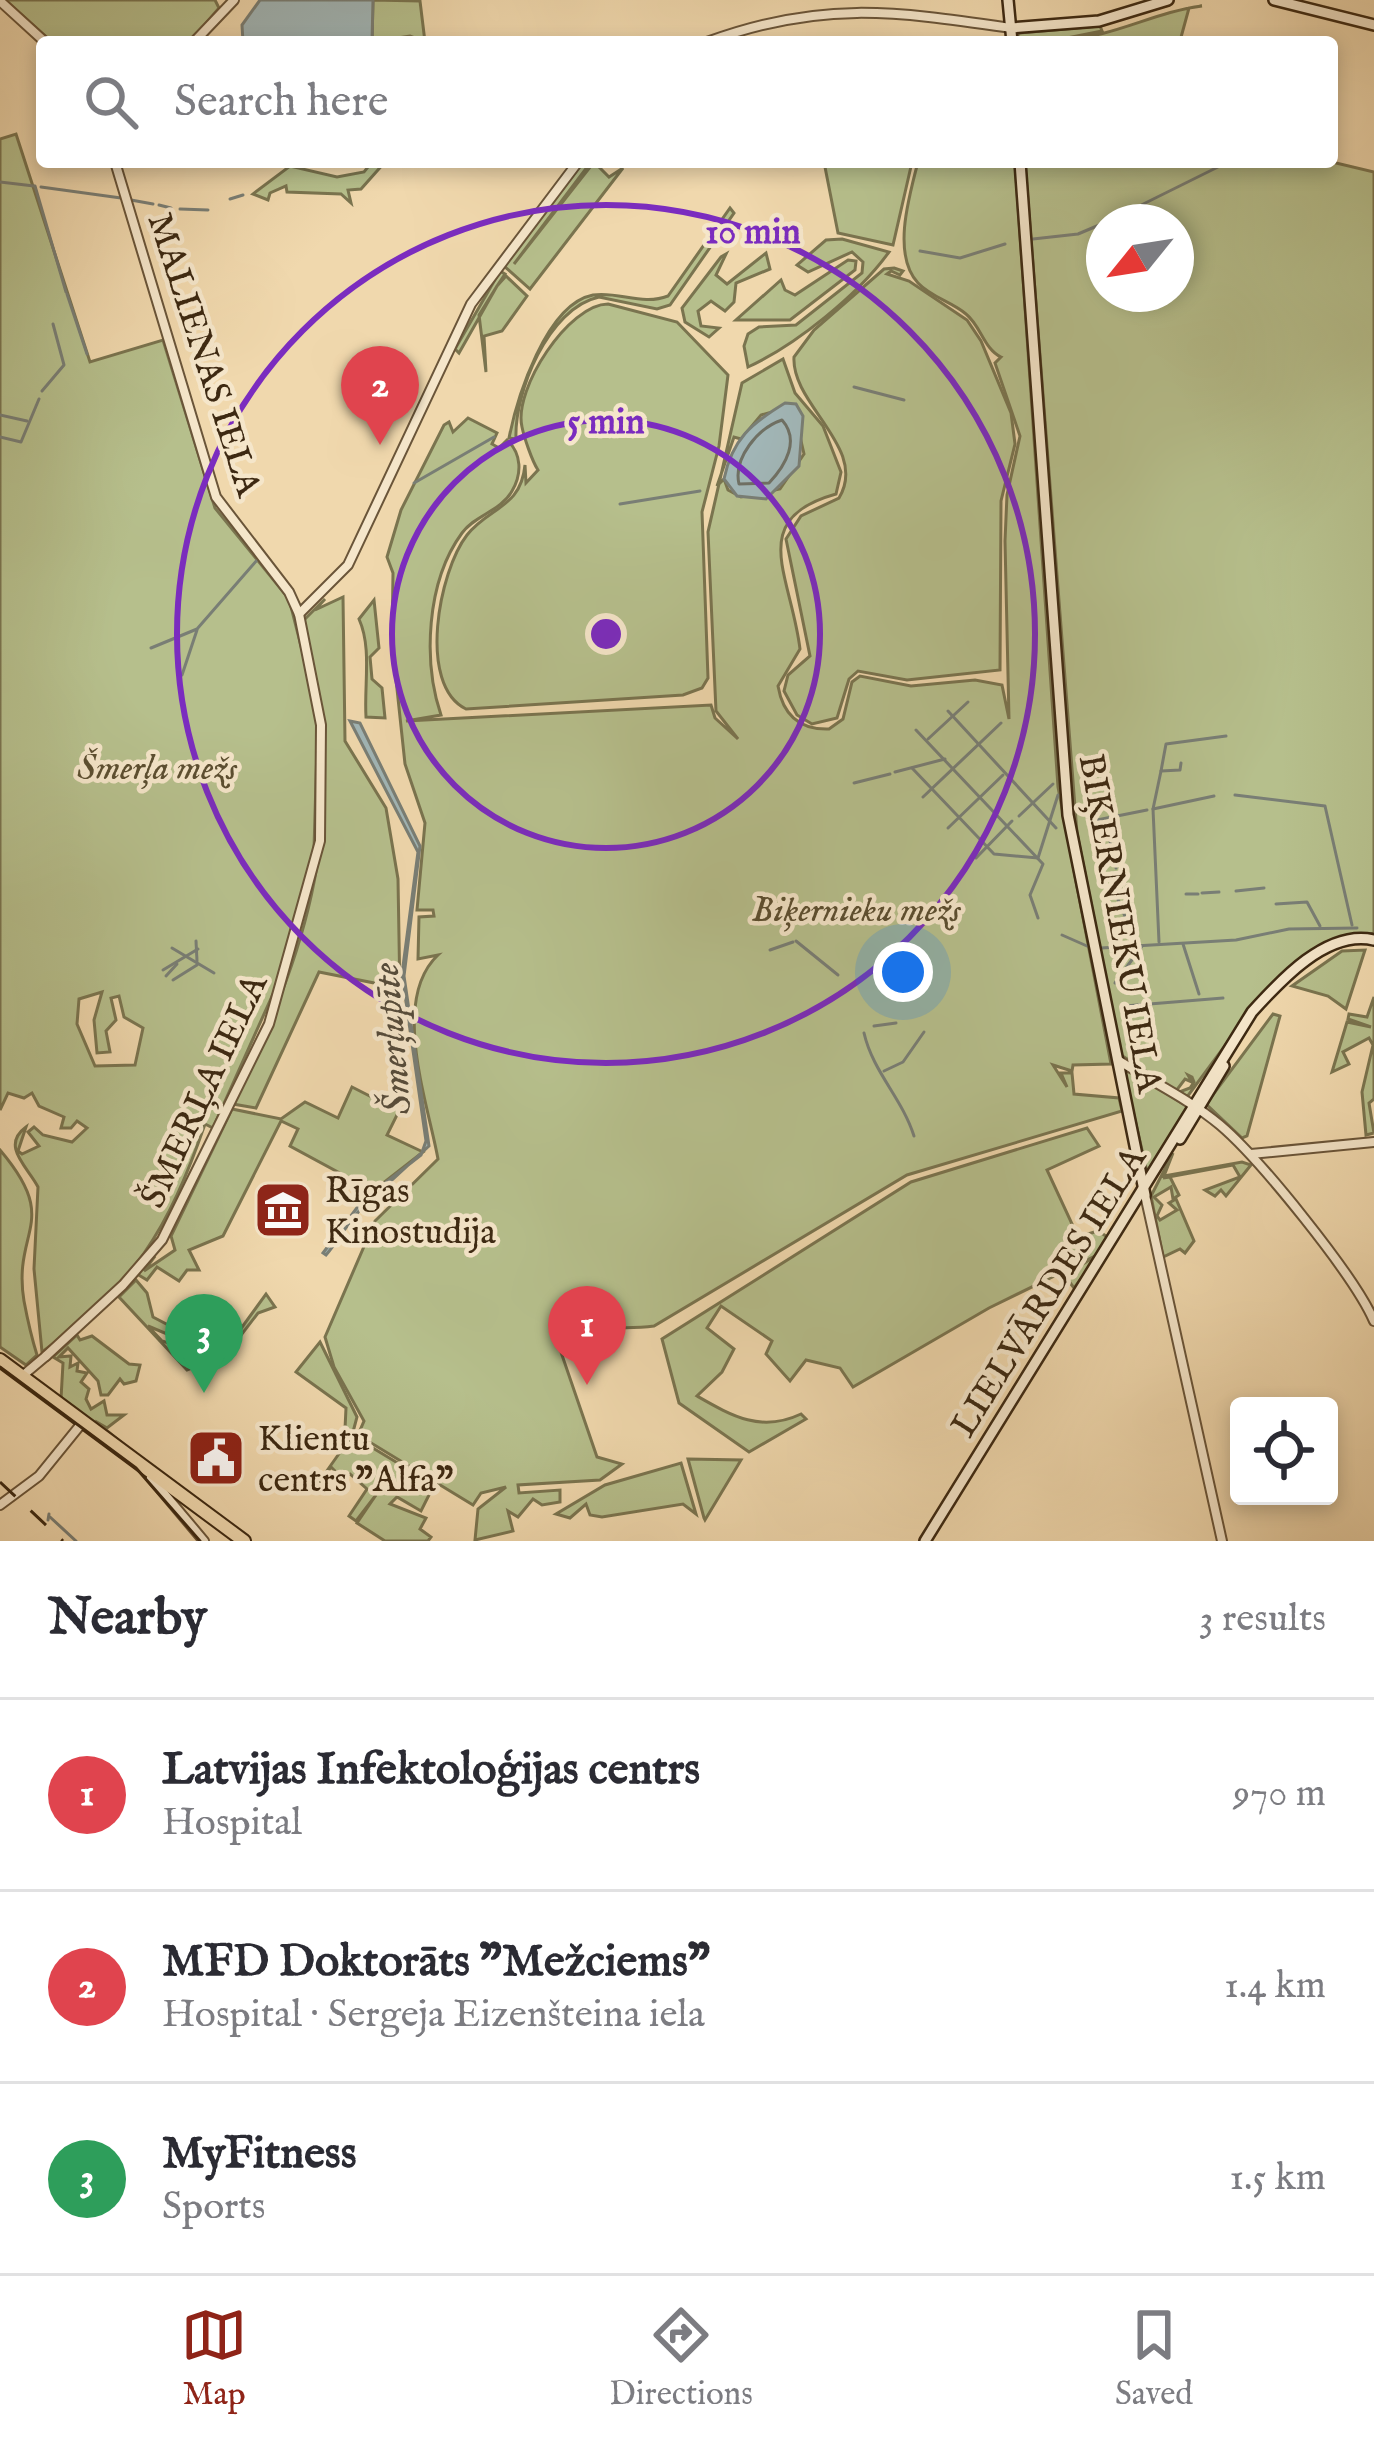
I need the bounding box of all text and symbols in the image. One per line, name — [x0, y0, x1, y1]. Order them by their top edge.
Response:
search box — [36, 36, 1338, 168]
icon: search — [78, 69, 144, 135]
text: Search here — [174, 74, 388, 131]
north arrow — [1086, 204, 1194, 312]
street label: MALIENAS IELA — [136, 207, 271, 504]
text: 10 min — [705, 210, 801, 256]
pin: 2 — [341, 346, 419, 445]
text: 5 min — [567, 400, 645, 446]
centre of rings — [585, 613, 627, 655]
park label: Šmerļa mežs — [77, 746, 238, 792]
street label: BIĶERNIEKU IELA — [1067, 751, 1172, 1098]
park label: Biķernieku mežs — [751, 888, 962, 934]
your location — [873, 942, 933, 1002]
water label: Šmerļupīte — [360, 961, 425, 1117]
street label: ŠMERĻA IELA — [130, 966, 280, 1215]
street label: LIELVĀRDES IELA — [942, 1137, 1158, 1446]
place label: Rīgas Kinostudija — [325, 1169, 496, 1256]
museum icon: Rīgas Kinostudija — [252, 1179, 314, 1241]
pin: 1 — [548, 1286, 626, 1385]
pin: 3 — [165, 1294, 243, 1393]
map controls — [1230, 1397, 1338, 1505]
button: locate — [1230, 1397, 1338, 1505]
place label: Klientu centrs "Alfa" — [258, 1417, 454, 1504]
public building icon: Klientu centrs "Alfa" — [185, 1427, 247, 1489]
text: Nearby — [48, 1587, 207, 1652]
text: 3 results — [1199, 1595, 1326, 1644]
text: Latvijas Infektoloģijas centrs — [162, 1742, 700, 1799]
text: 1 — [80, 1770, 94, 1819]
text: 970 m — [1233, 1770, 1326, 1819]
text: Hospital — [162, 1799, 302, 1848]
text: MFD Doktorāts "Mežciems" — [162, 1934, 710, 1991]
text: 2 — [78, 1962, 96, 2011]
text: 1.4 km — [1224, 1962, 1326, 2011]
text: Hospital · Sergeja Eizenšteina iela — [162, 1991, 705, 2040]
text: MyFitness — [162, 2126, 357, 2183]
text: 3 — [80, 2154, 94, 2203]
text: 1.5 km — [1229, 2154, 1326, 2203]
text: Sports — [162, 2183, 265, 2232]
tab: Map — [181, 2302, 247, 2416]
tab: Directions — [609, 2302, 753, 2416]
tab: Saved — [1115, 2302, 1193, 2416]

